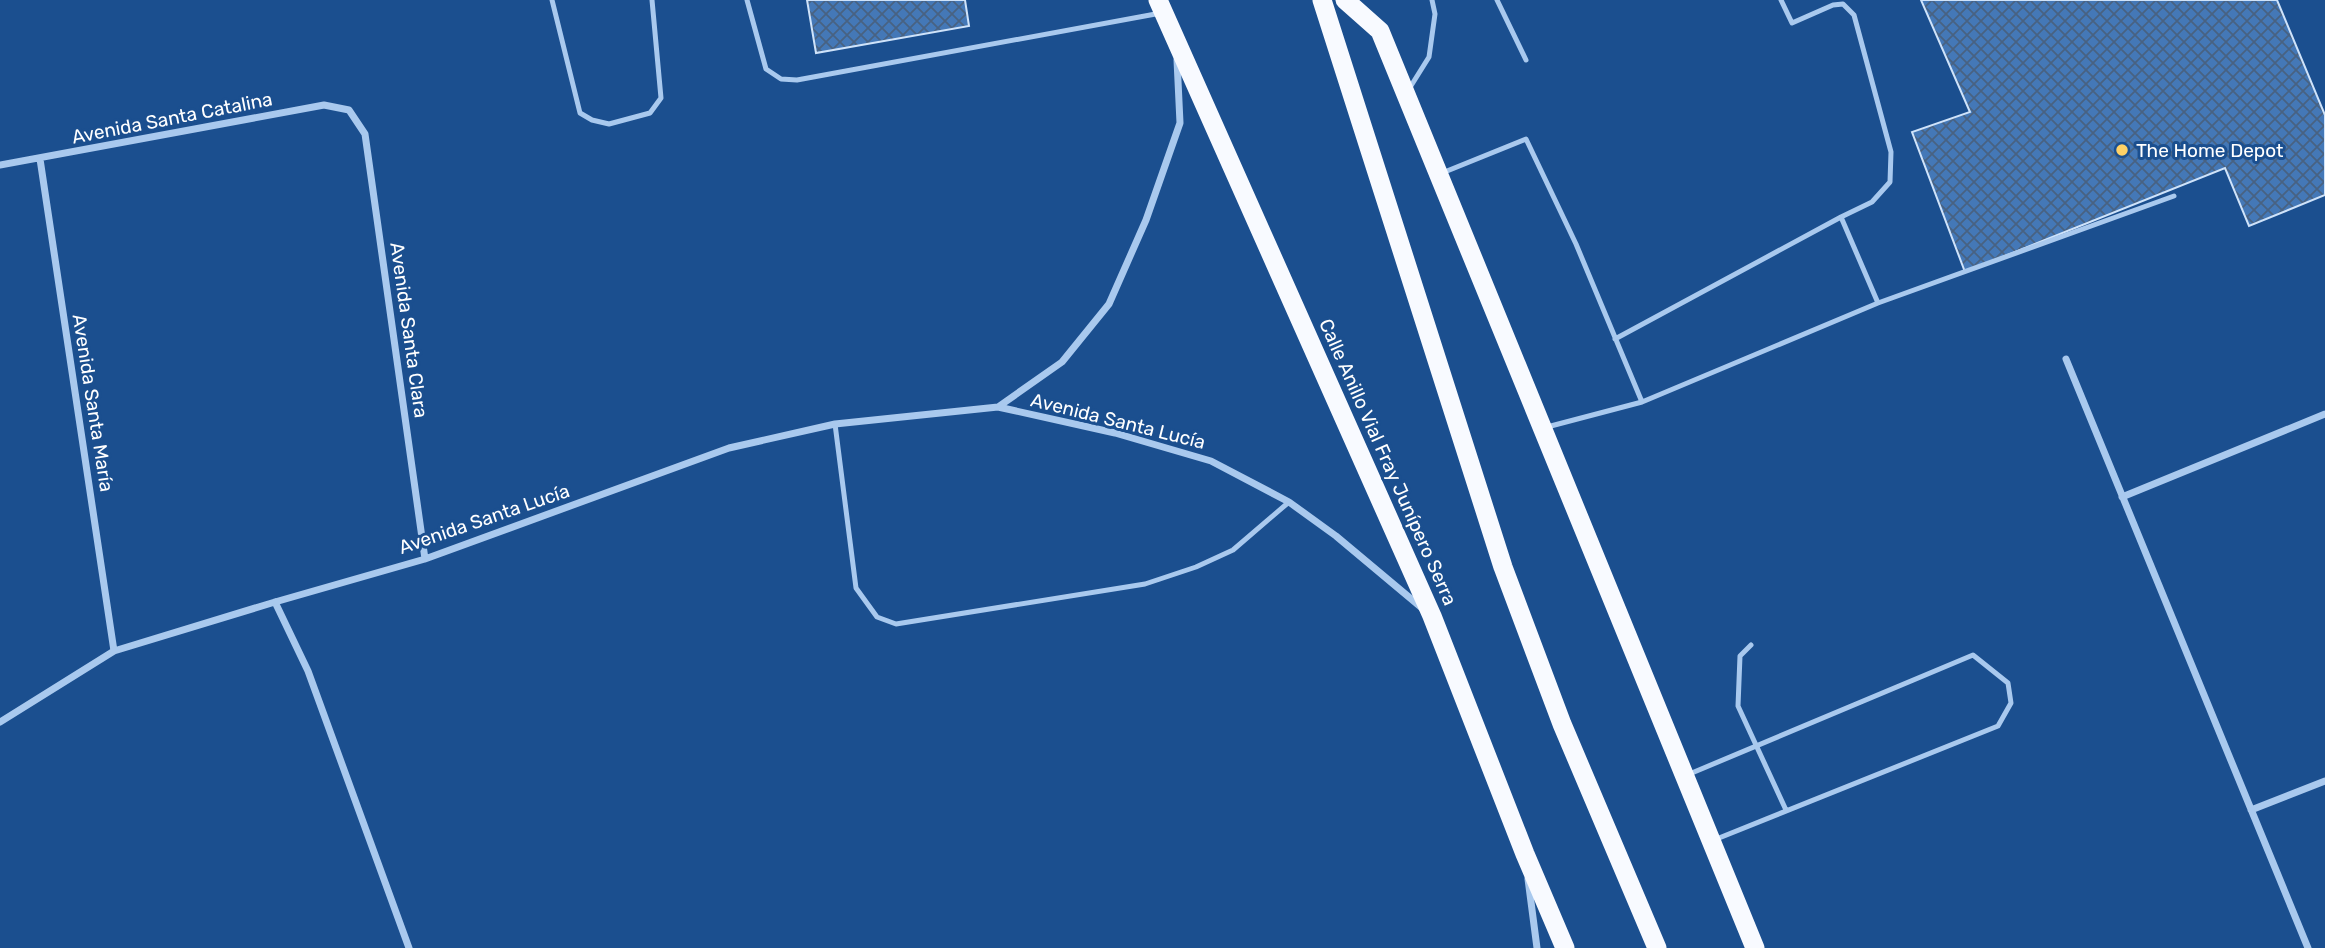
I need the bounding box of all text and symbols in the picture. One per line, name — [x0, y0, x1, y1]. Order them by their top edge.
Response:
street label: Avenida Santa Catalina — [70, 87, 274, 149]
place label: The Home Depot — [2136, 139, 2284, 162]
marker: The Home Depot — [2114, 142, 2130, 158]
street label: Avenida Santa Clara — [385, 241, 433, 419]
street label: Avenida Santa María — [68, 312, 118, 494]
street label: Calle Anillo Vial Fray Junípero Serra — [1314, 315, 1462, 609]
street label: Avenida Santa Lucía — [1028, 388, 1208, 454]
street label: Avenida Santa Lucía — [396, 479, 572, 559]

